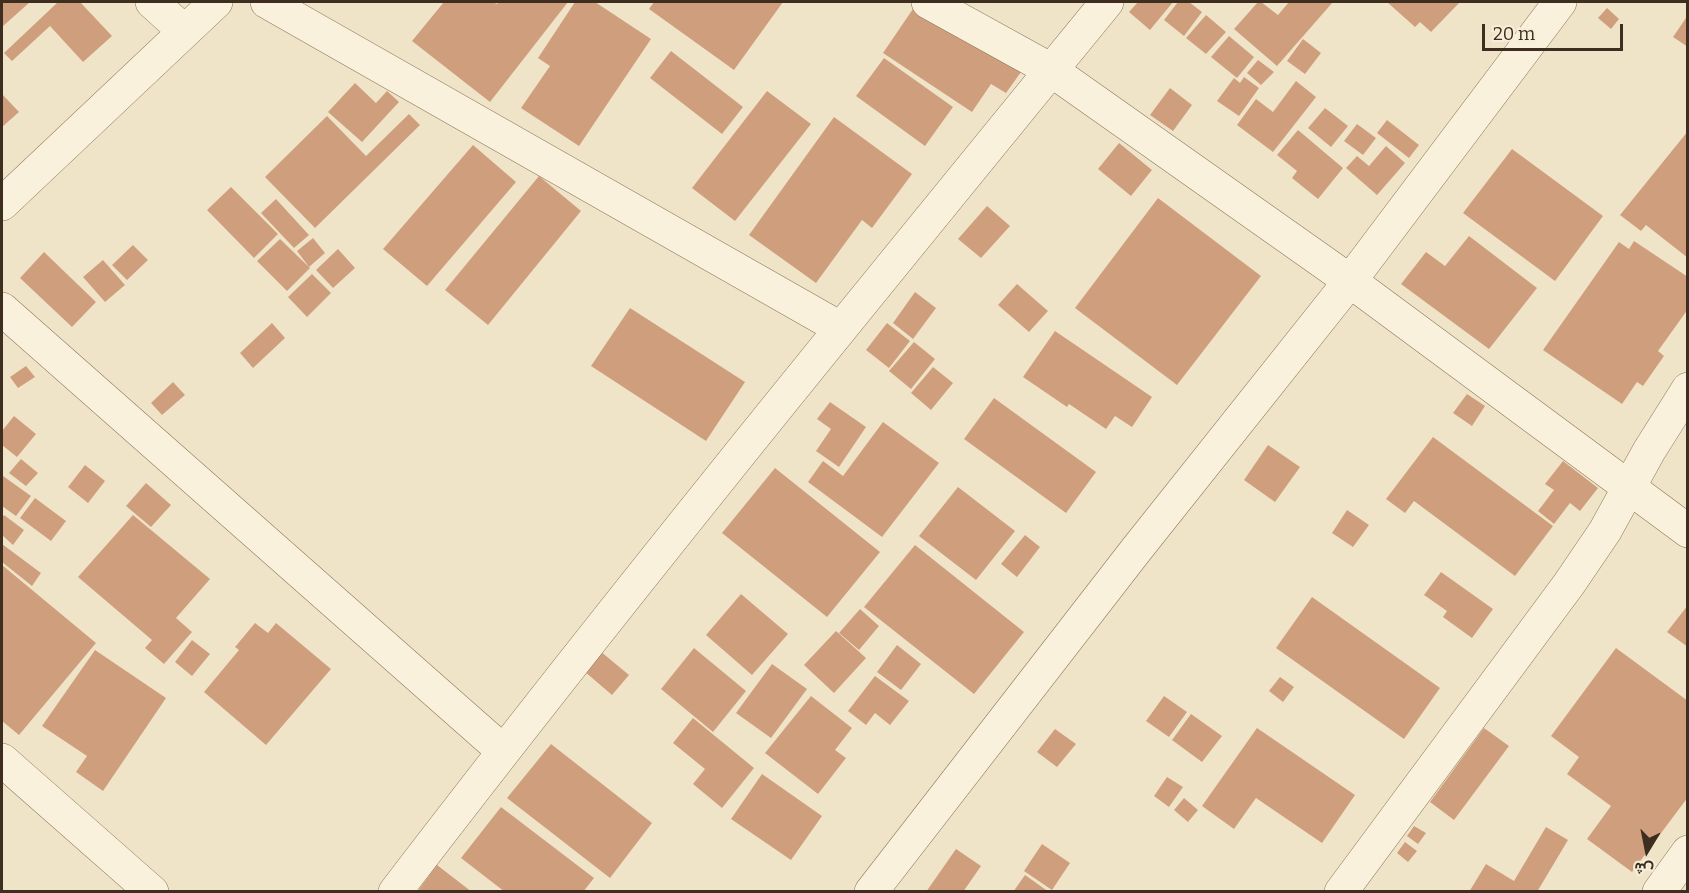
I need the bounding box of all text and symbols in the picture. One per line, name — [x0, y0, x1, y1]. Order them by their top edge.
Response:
scale bar — [1485, 12, 1626, 50]
text: 20 m — [1493, 23, 1535, 45]
north arrow — [1617, 821, 1677, 881]
text: ش — [1633, 858, 1655, 880]

